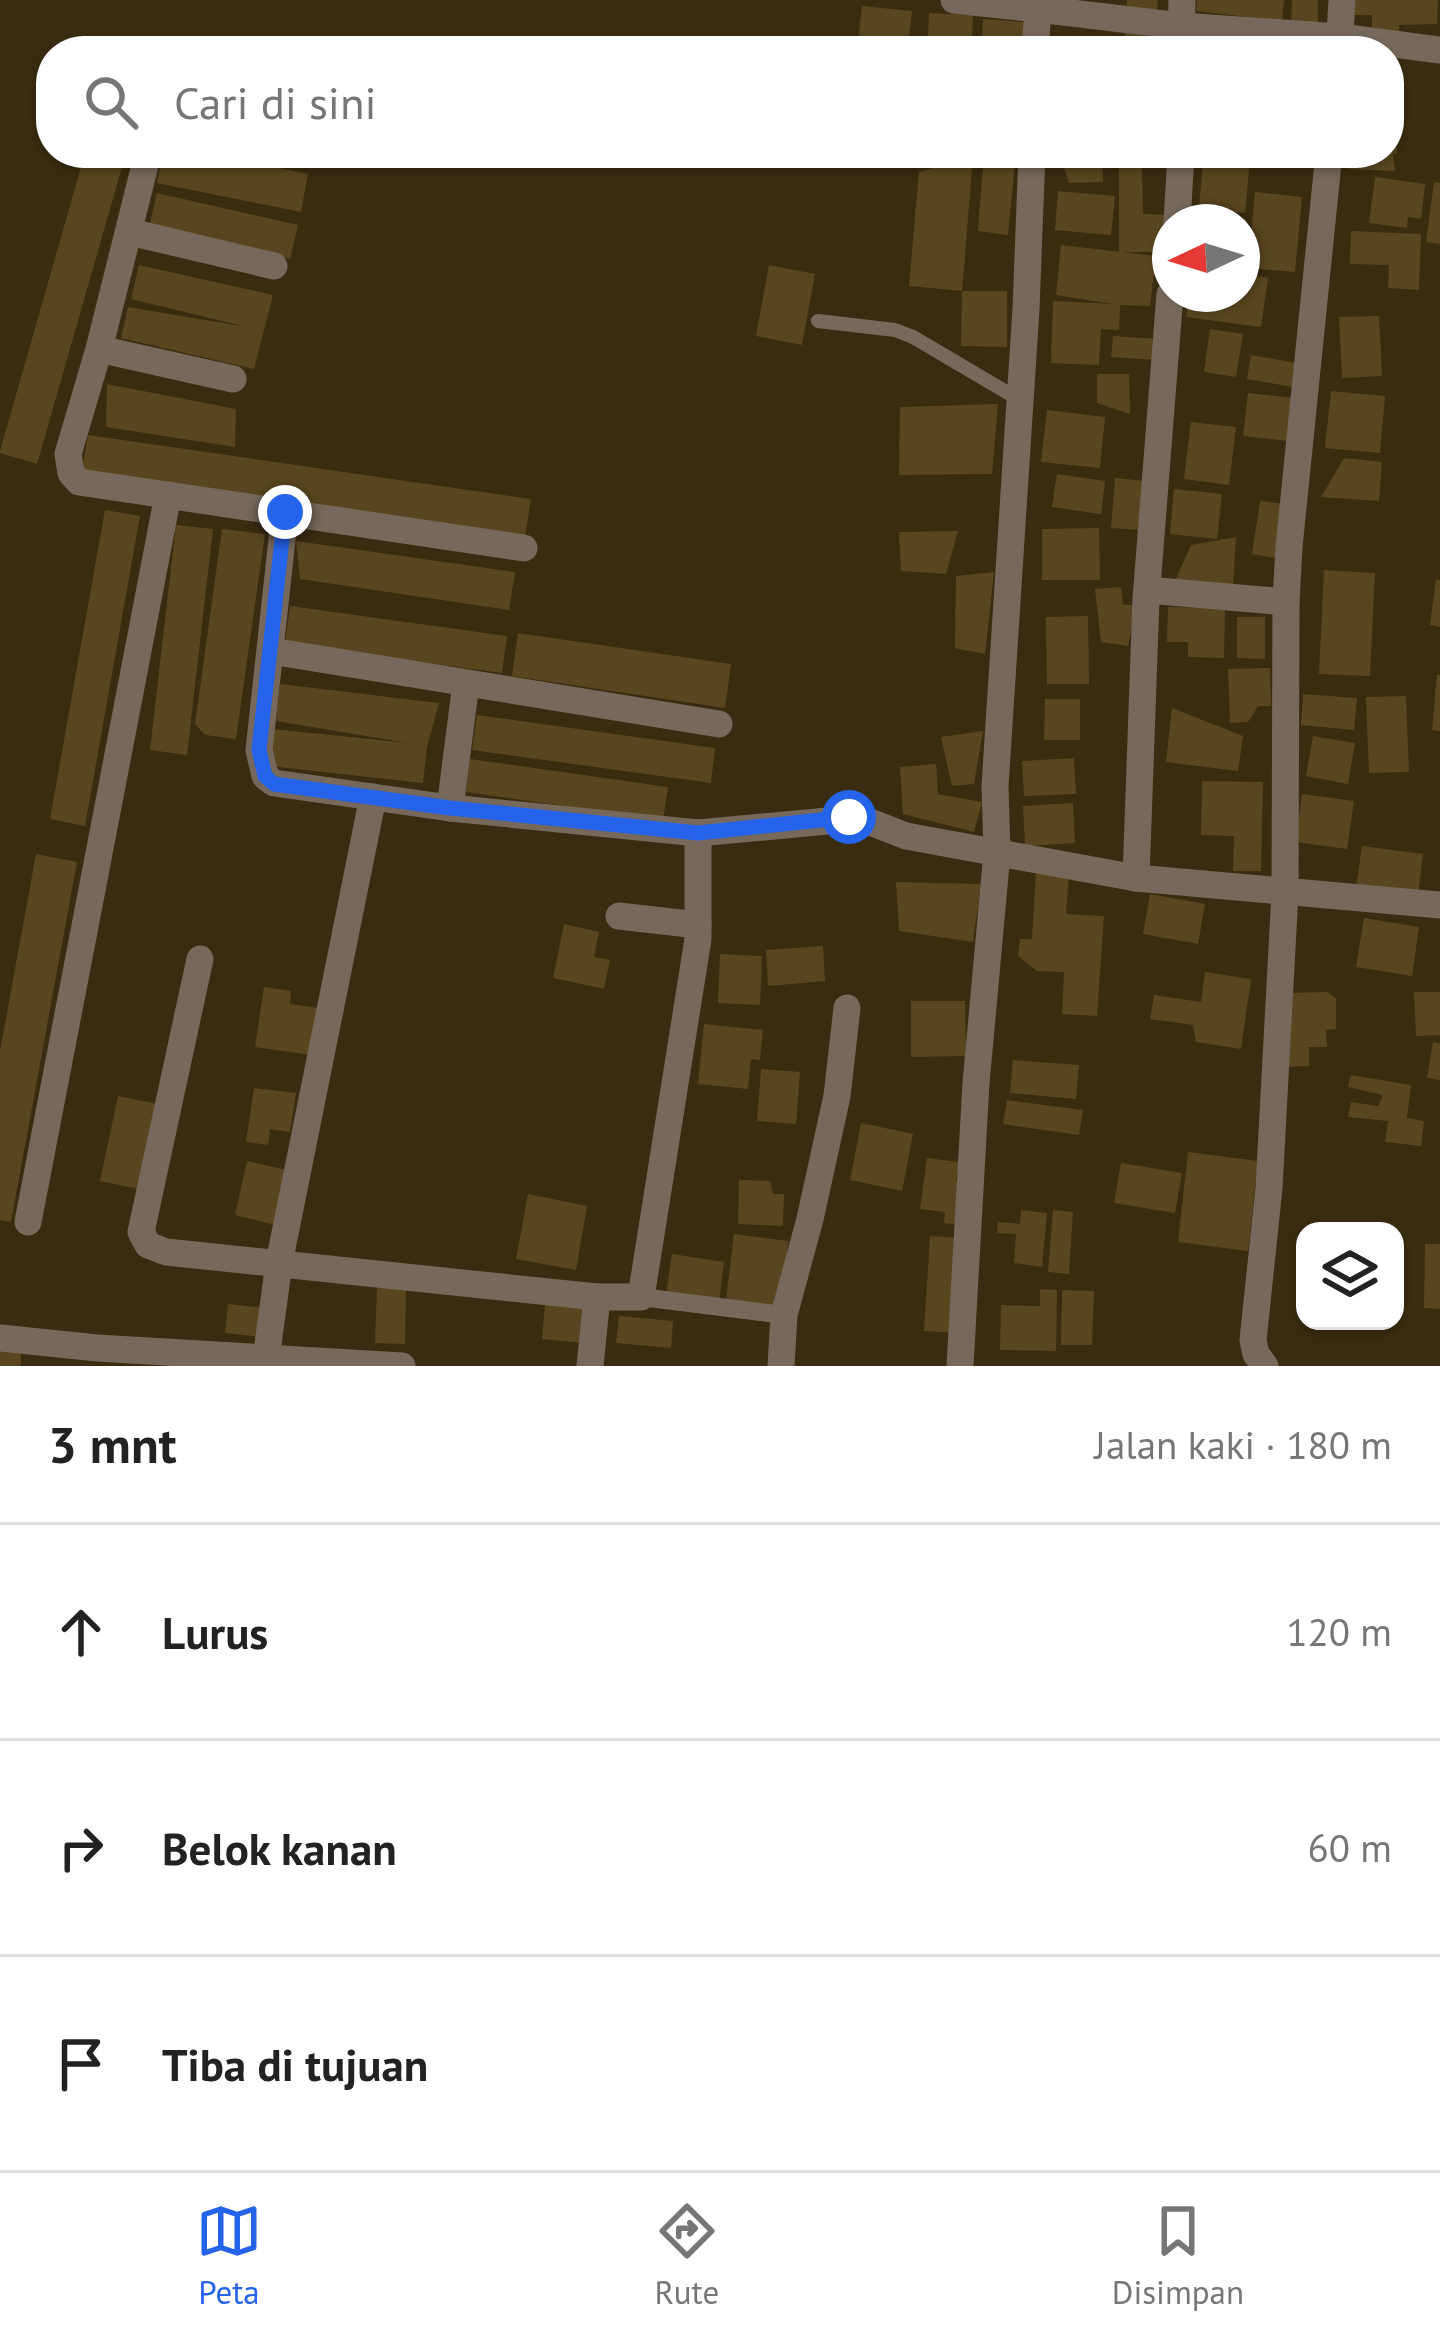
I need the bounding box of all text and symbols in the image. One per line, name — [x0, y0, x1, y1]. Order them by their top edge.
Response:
search box — [36, 36, 1404, 168]
icon: search — [78, 69, 144, 135]
text: Cari di sini — [174, 73, 377, 131]
north arrow — [1152, 204, 1260, 312]
route end — [258, 485, 312, 539]
route start — [822, 790, 876, 844]
map controls — [1296, 1222, 1404, 1330]
button: layers — [1296, 1222, 1404, 1330]
text: 3 mnt — [48, 1411, 176, 1477]
text: Jalan kaki · 180 m — [1095, 1419, 1392, 1470]
icon: ahead — [48, 1599, 114, 1665]
text: Lurus — [162, 1603, 268, 1661]
text: 120 m — [1286, 1606, 1392, 1657]
icon: right — [48, 1815, 114, 1881]
text: Belok kanan — [162, 1819, 397, 1877]
text: 60 m — [1307, 1822, 1392, 1873]
icon: arrive — [48, 2031, 114, 2097]
text: Tiba di tujuan — [162, 2035, 428, 2093]
tab: Peta — [196, 2198, 262, 2313]
tab: Rute — [654, 2198, 720, 2313]
tab: Disimpan — [1112, 2198, 1244, 2313]

